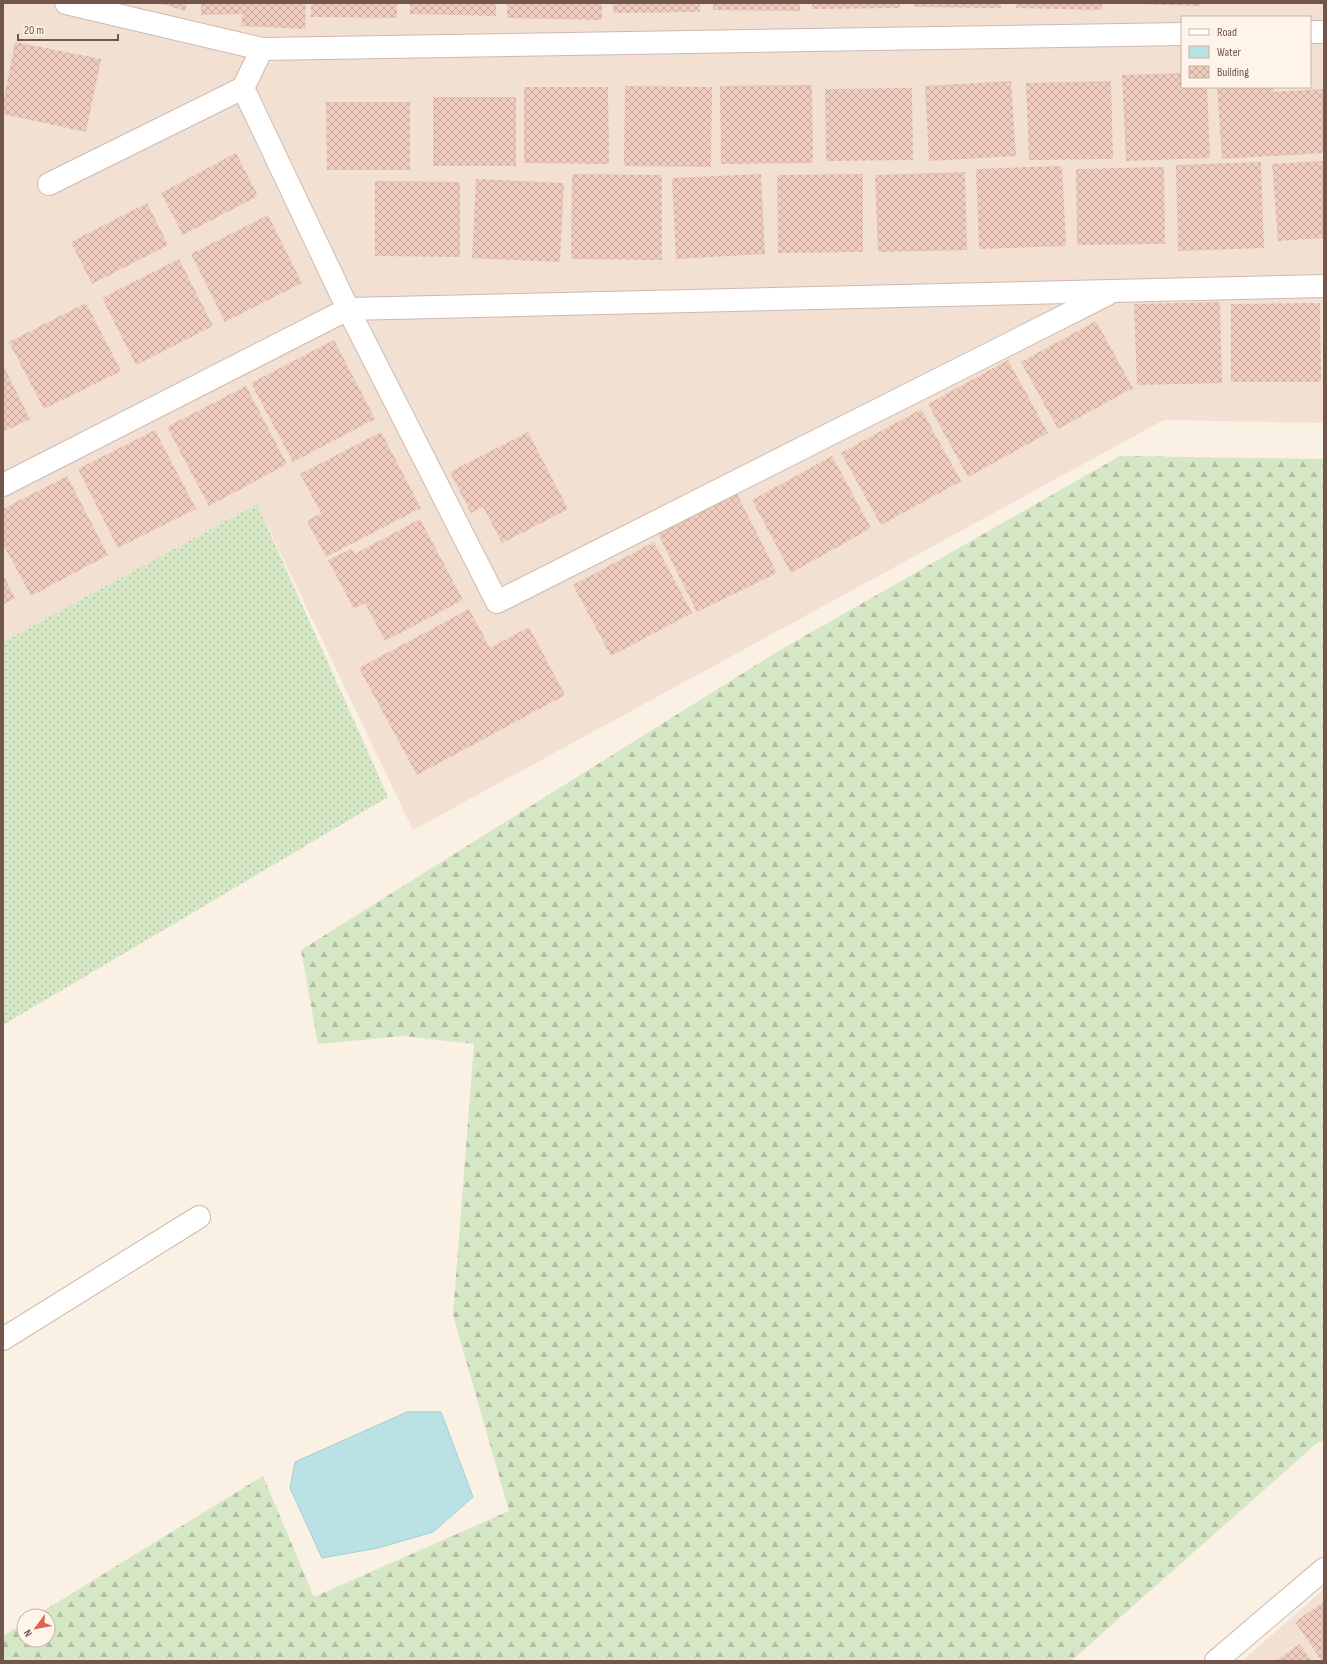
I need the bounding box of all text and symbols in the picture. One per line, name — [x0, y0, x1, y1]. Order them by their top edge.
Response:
scale bar — [18, 16, 118, 42]
legend — [1181, 16, 1311, 88]
text: 20 m — [24, 23, 44, 38]
text: Road — [1217, 25, 1237, 40]
text: Water — [1217, 45, 1241, 60]
text: Building — [1217, 65, 1249, 80]
north arrow — [16, 1608, 56, 1648]
text: N — [21, 1627, 35, 1639]

